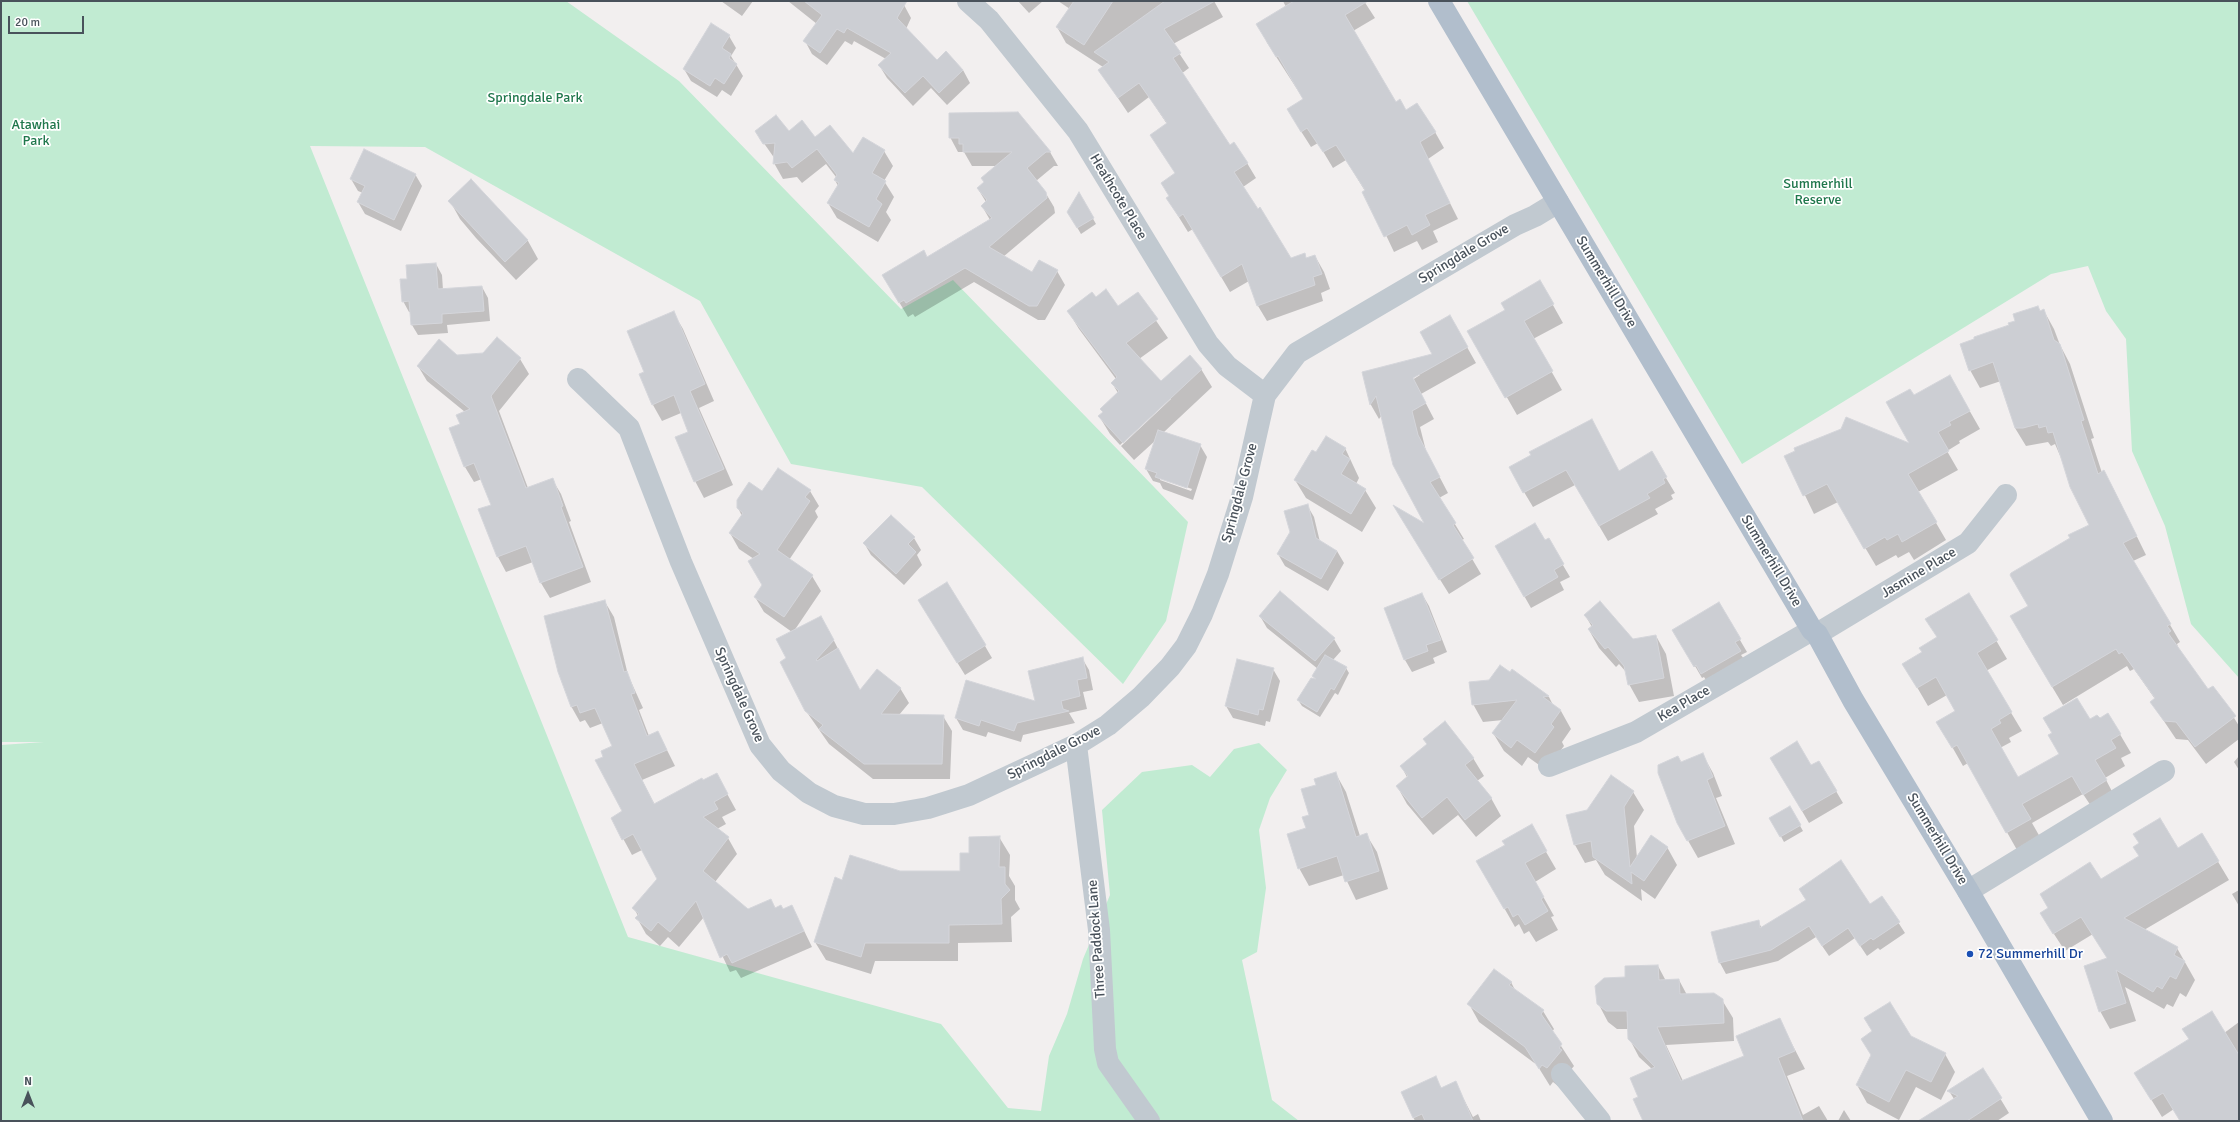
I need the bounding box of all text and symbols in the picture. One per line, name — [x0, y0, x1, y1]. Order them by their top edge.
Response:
scale bar — [10, 8, 86, 34]
text: 20 m — [15, 15, 40, 30]
park label: Springdale Park — [488, 90, 582, 106]
park label: Atawhai Park — [12, 117, 60, 150]
street label: Heathcote Place — [1086, 151, 1150, 243]
park label: Summerhill Reserve — [1783, 176, 1853, 208]
street label: Springdale Grove — [1416, 220, 1512, 288]
street label: Summerhill Drive — [1572, 233, 1640, 331]
street label: Springdale Grove — [1219, 441, 1261, 545]
street label: Summerhill Drive — [1737, 512, 1805, 610]
street label: Jasmine Place — [1878, 544, 1960, 602]
street label: Springdale Grove — [711, 645, 767, 745]
street label: Kea Place — [1655, 682, 1713, 726]
street label: Springdale Grove — [1005, 722, 1103, 784]
street label: Summerhill Drive — [1903, 790, 1971, 888]
street label: Three Paddock Lane — [1084, 879, 1110, 999]
place label: 72 Summerhill Dr — [1978, 946, 2083, 962]
marker: 72 Summerhill Dr — [1965, 949, 1975, 959]
north arrow — [8, 1074, 48, 1114]
text: N — [24, 1075, 32, 1088]

